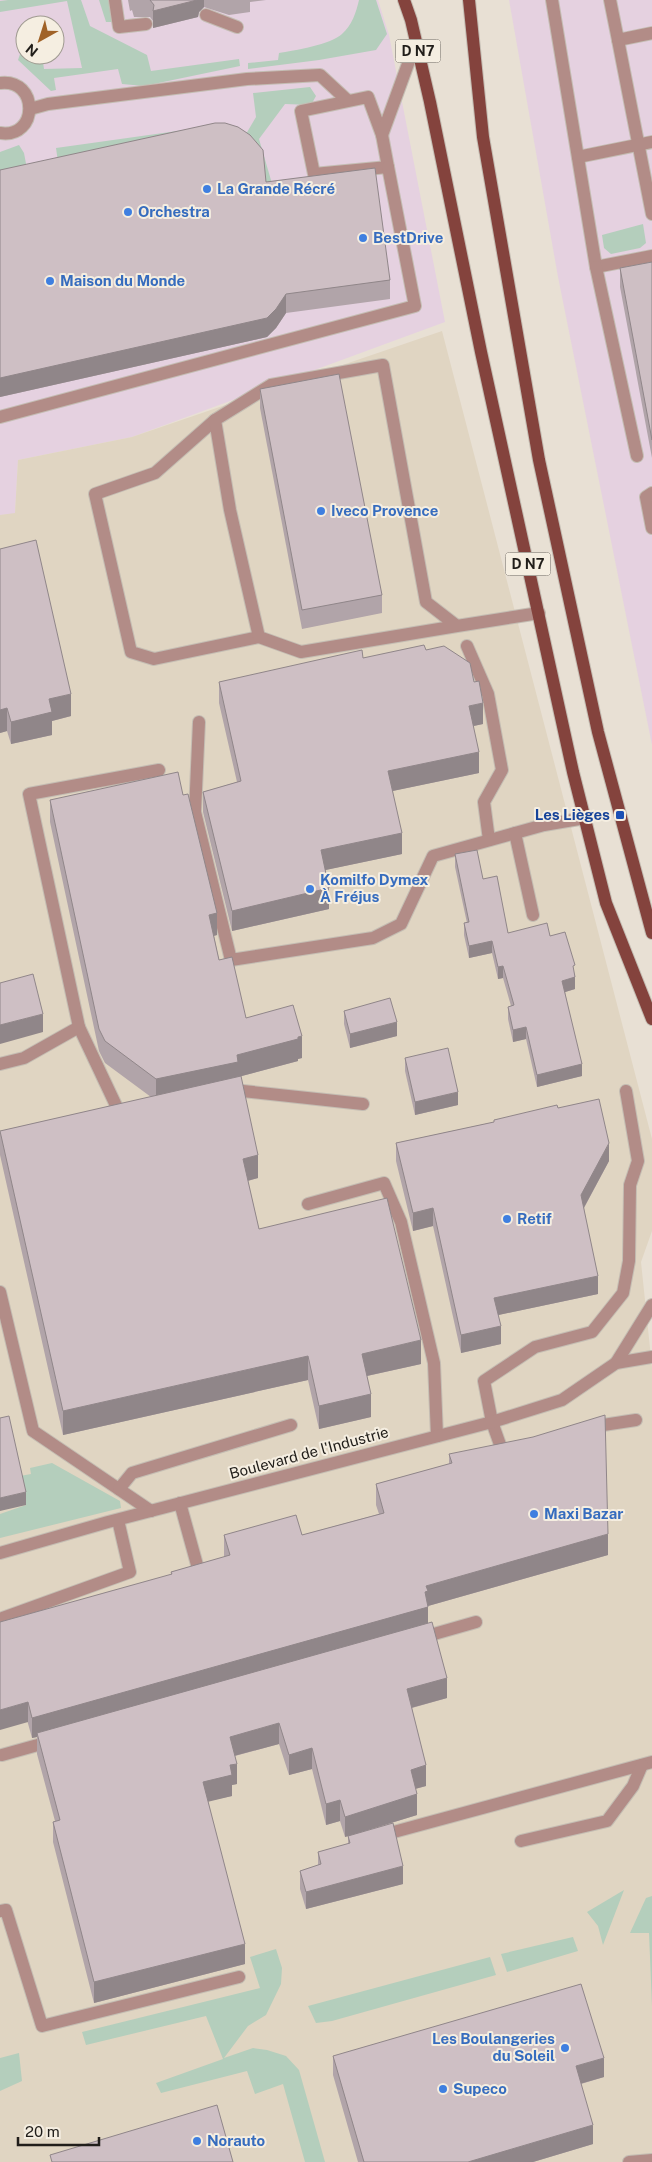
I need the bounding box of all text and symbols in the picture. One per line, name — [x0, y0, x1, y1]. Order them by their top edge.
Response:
north arrow — [15, 15, 65, 65]
text: N — [23, 40, 41, 60]
road number: D N7 — [396, 40, 440, 62]
place label: La Grande Récré — [217, 180, 335, 197]
marker: La Grande Récré — [201, 183, 213, 195]
place label: Orchestra — [138, 203, 210, 220]
marker: Orchestra — [122, 206, 134, 218]
place label: BestDrive — [373, 229, 443, 246]
marker: BestDrive — [357, 232, 369, 244]
place label: Maison du Monde — [60, 272, 185, 289]
marker: Maison du Monde — [44, 275, 56, 287]
place label: Iveco Provence — [331, 502, 438, 519]
marker: Iveco Provence — [315, 505, 327, 517]
road number: D N7 — [506, 552, 550, 576]
place label: Les Lièges — [535, 806, 610, 823]
marker: Les Lièges — [614, 809, 626, 821]
place label: Komilfo Dymex À Fréjus — [320, 871, 429, 905]
marker: Komilfo Dymex À Fréjus — [304, 883, 316, 895]
place label: Retif — [517, 1210, 552, 1227]
marker: Retif — [501, 1213, 513, 1225]
street label: Boulevard de l'Industrie — [227, 1423, 390, 1482]
place label: Maxi Bazar — [544, 1505, 623, 1522]
marker: Maxi Bazar — [528, 1508, 540, 1520]
place label: Les Boulangeries du Soleil — [432, 2030, 555, 2064]
marker: Les Boulangeries du Soleil — [559, 2042, 571, 2054]
place label: Supeco — [453, 2080, 507, 2097]
marker: Supeco — [437, 2083, 449, 2095]
scale bar — [18, 2114, 99, 2146]
text: 20 m — [25, 2123, 60, 2140]
place label: Norauto — [207, 2132, 266, 2149]
marker: Norauto — [191, 2135, 203, 2147]

